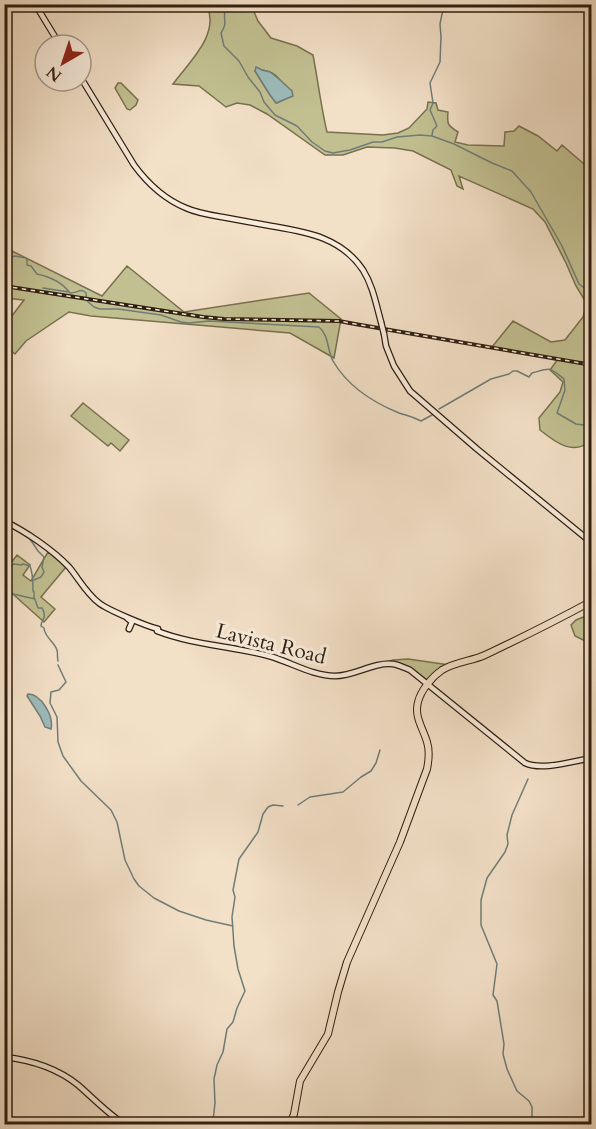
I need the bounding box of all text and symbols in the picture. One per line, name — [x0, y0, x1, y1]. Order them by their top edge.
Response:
north arrow — [33, 33, 93, 93]
text: N — [42, 61, 67, 87]
street label: Lavista Road — [213, 616, 329, 672]

